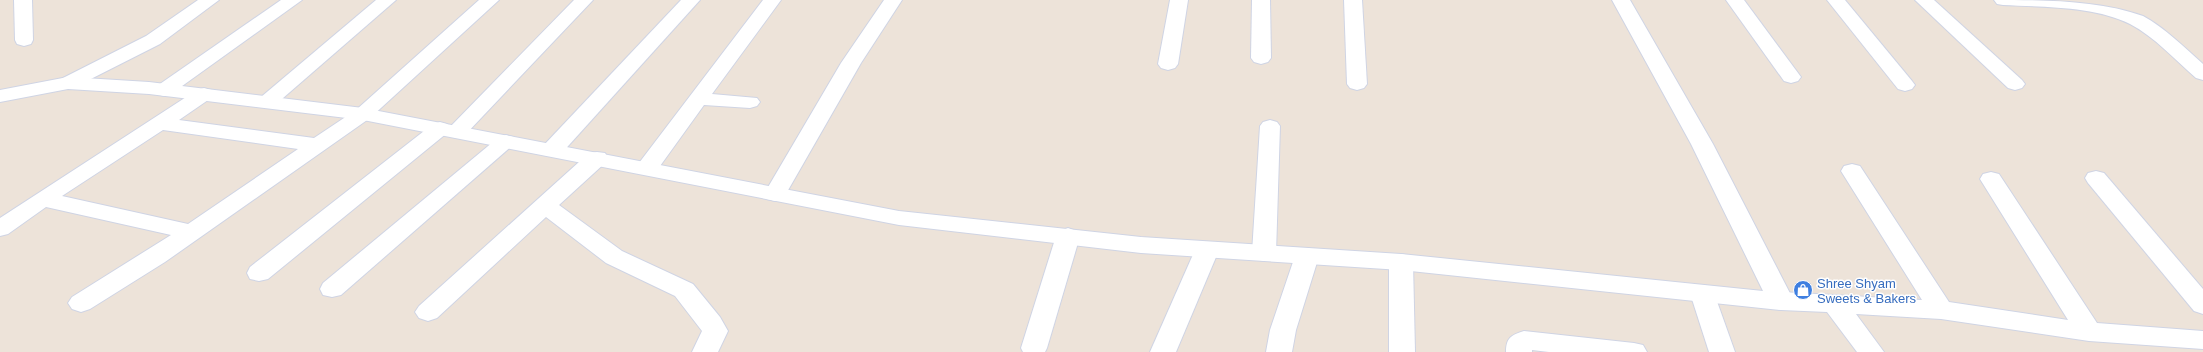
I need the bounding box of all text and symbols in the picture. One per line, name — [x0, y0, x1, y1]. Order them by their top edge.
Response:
place label: Shree Shyam Sweets & Bakers — [1817, 276, 1916, 306]
shop icon: Shree Shyam Sweets & Bakers — [1792, 279, 1814, 301]

